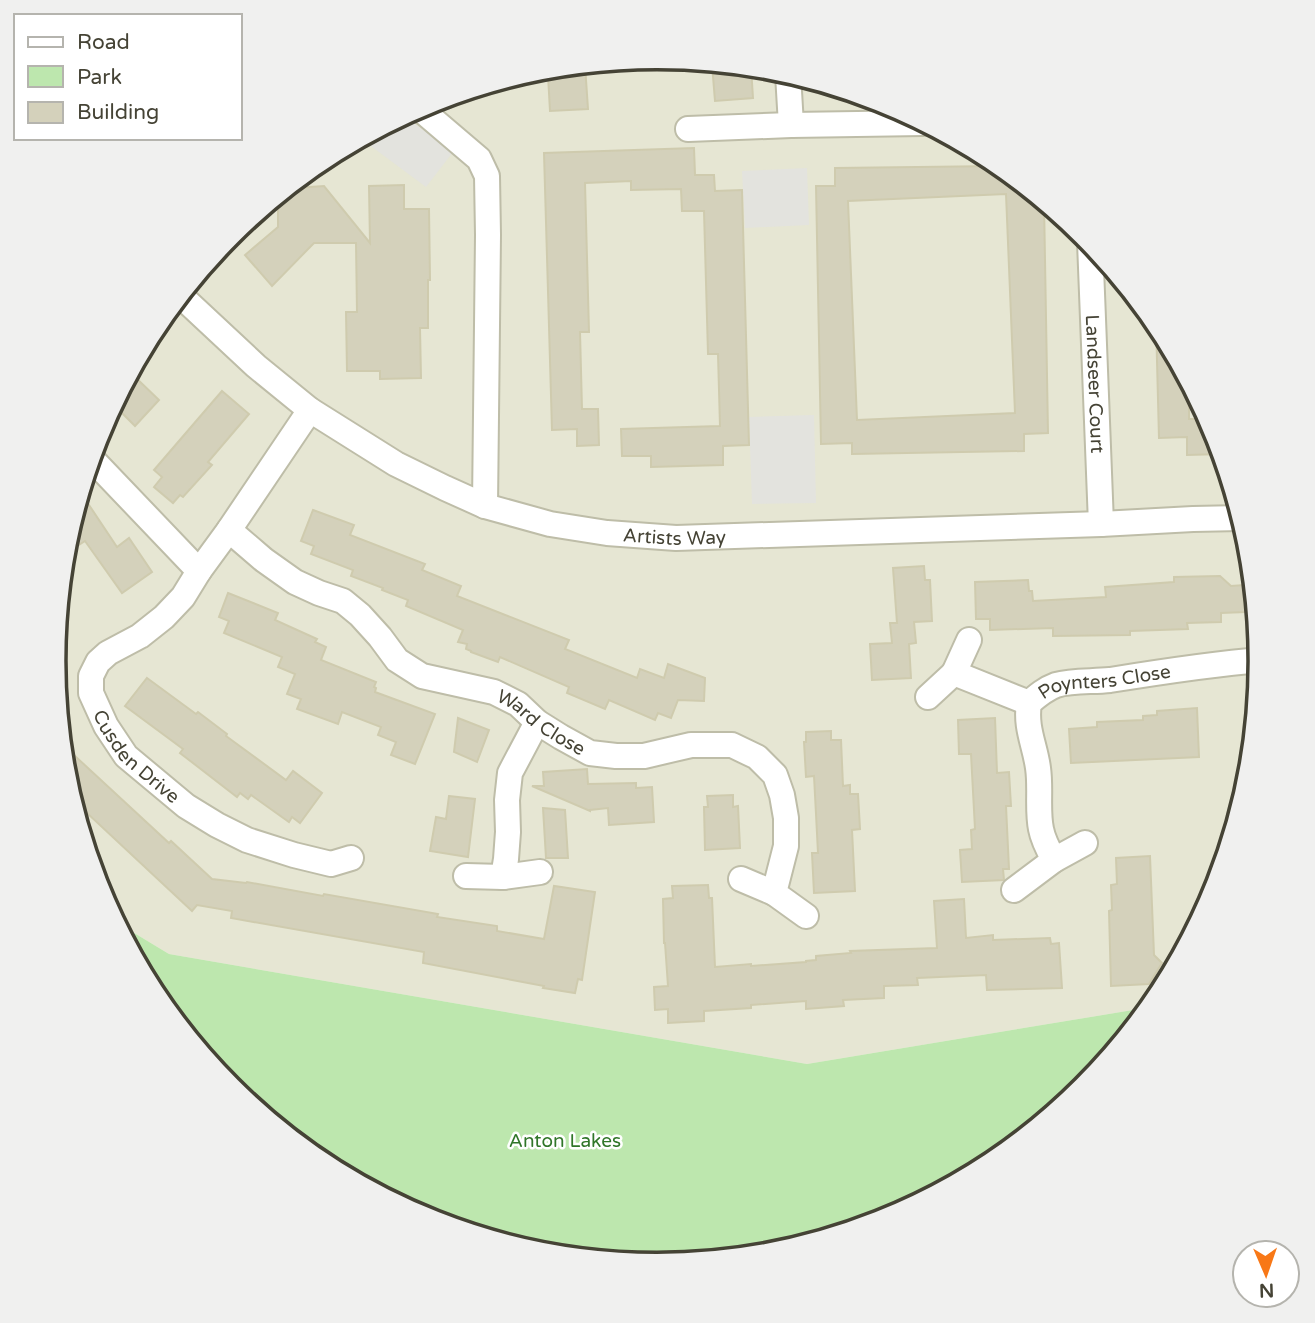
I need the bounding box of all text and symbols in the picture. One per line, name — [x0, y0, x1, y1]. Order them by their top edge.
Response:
legend — [14, 14, 242, 140]
text: Road — [77, 30, 130, 55]
text: Park — [77, 65, 122, 90]
text: Building — [77, 100, 159, 125]
street label: Landseer Court — [1081, 314, 1108, 454]
street label: Artists Way — [622, 524, 726, 550]
street label: Poynters Close — [1034, 661, 1172, 704]
street label: Ward Close — [493, 685, 589, 760]
street label: Cusden Drive — [88, 707, 184, 808]
park label: Anton Lakes — [509, 1130, 621, 1152]
north arrow — [1231, 1239, 1301, 1309]
text: N — [1259, 1279, 1275, 1301]

